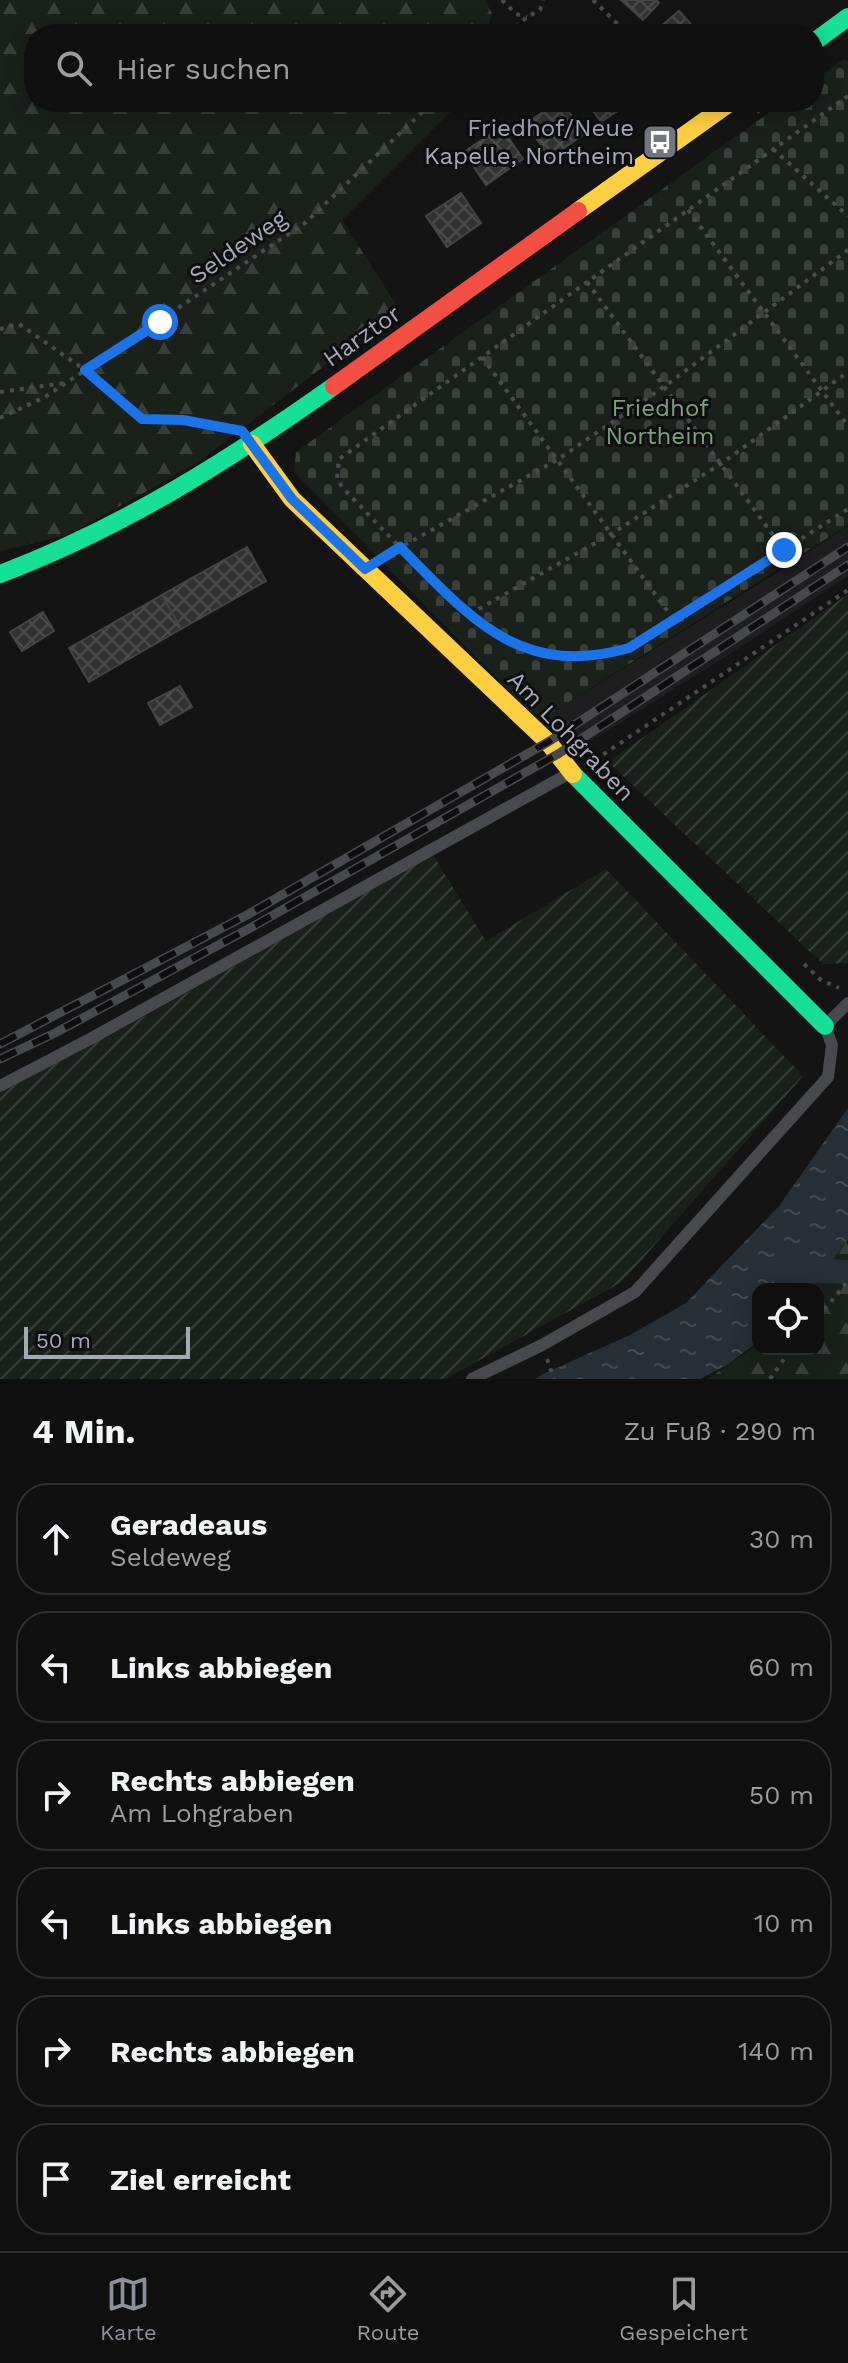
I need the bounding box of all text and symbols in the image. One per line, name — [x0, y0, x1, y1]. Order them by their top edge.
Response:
search box — [24, 24, 824, 112]
icon: search — [52, 46, 96, 90]
text: Hier suchen — [116, 51, 291, 86]
place label: Friedhof/Neue Kapelle, Northeim — [424, 114, 634, 170]
bus stop icon: Friedhof/Neue Kapelle, Northeim — [641, 123, 679, 161]
street label: Seldeweg — [184, 204, 292, 290]
street label: Harztor — [318, 299, 406, 373]
route start — [142, 304, 178, 340]
park label: Friedhof Northeim — [606, 394, 714, 450]
route end — [766, 532, 802, 568]
street label: Am Lohgraben — [502, 665, 640, 807]
map controls — [752, 1283, 824, 1355]
button: locate — [752, 1283, 824, 1355]
scale bar — [24, 1323, 190, 1359]
text: 50 m — [36, 1328, 91, 1353]
text: 4 Min. — [32, 1411, 135, 1451]
text: Zu Fuß · 290 m — [624, 1416, 816, 1446]
text: Geradeaus — [110, 1507, 267, 1542]
icon: ahead — [34, 1517, 78, 1561]
text: 30 m — [749, 1524, 814, 1554]
text: Seldeweg — [110, 1542, 231, 1572]
icon: left — [34, 1645, 78, 1689]
text: Links abbiegen — [110, 1650, 332, 1685]
text: 60 m — [748, 1652, 814, 1682]
text: Rechts abbiegen — [110, 1763, 355, 1798]
icon: right — [34, 1773, 78, 1817]
text: 50 m — [749, 1780, 814, 1810]
text: Am Lohgraben — [110, 1798, 294, 1828]
icon: left — [34, 1901, 78, 1945]
text: Links abbiegen — [110, 1906, 332, 1941]
text: 10 m — [754, 1908, 814, 1938]
icon: right — [34, 2029, 78, 2073]
text: Rechts abbiegen — [110, 2034, 355, 2069]
text: 140 m — [738, 2036, 814, 2066]
icon: arrive — [34, 2157, 78, 2201]
text: Ziel erreicht — [110, 2162, 291, 2197]
tab: Karte — [100, 2272, 157, 2345]
tab: Route — [357, 2272, 420, 2345]
tab: Gespeichert — [619, 2272, 748, 2345]

